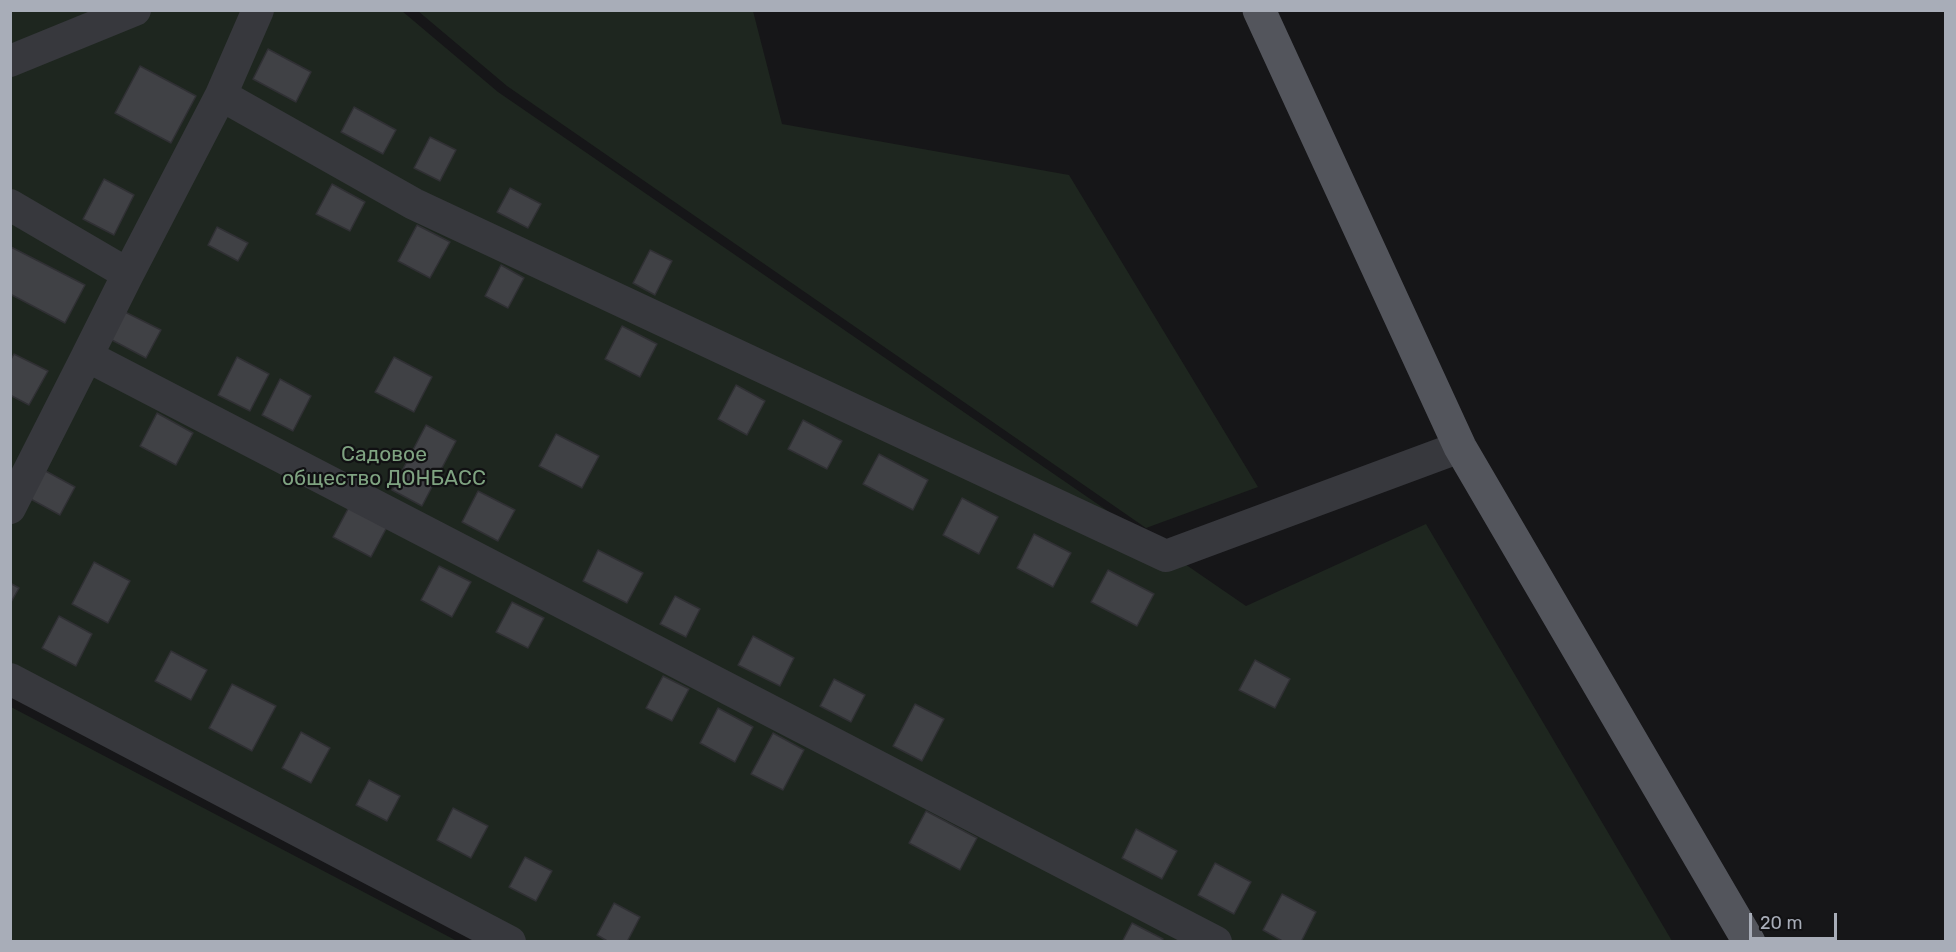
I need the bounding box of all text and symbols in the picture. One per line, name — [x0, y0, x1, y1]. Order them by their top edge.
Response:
park label: Садовое общество ДОНБАСС — [282, 442, 486, 492]
scale bar — [1752, 901, 1840, 939]
text: 20 m — [1760, 912, 1802, 934]

